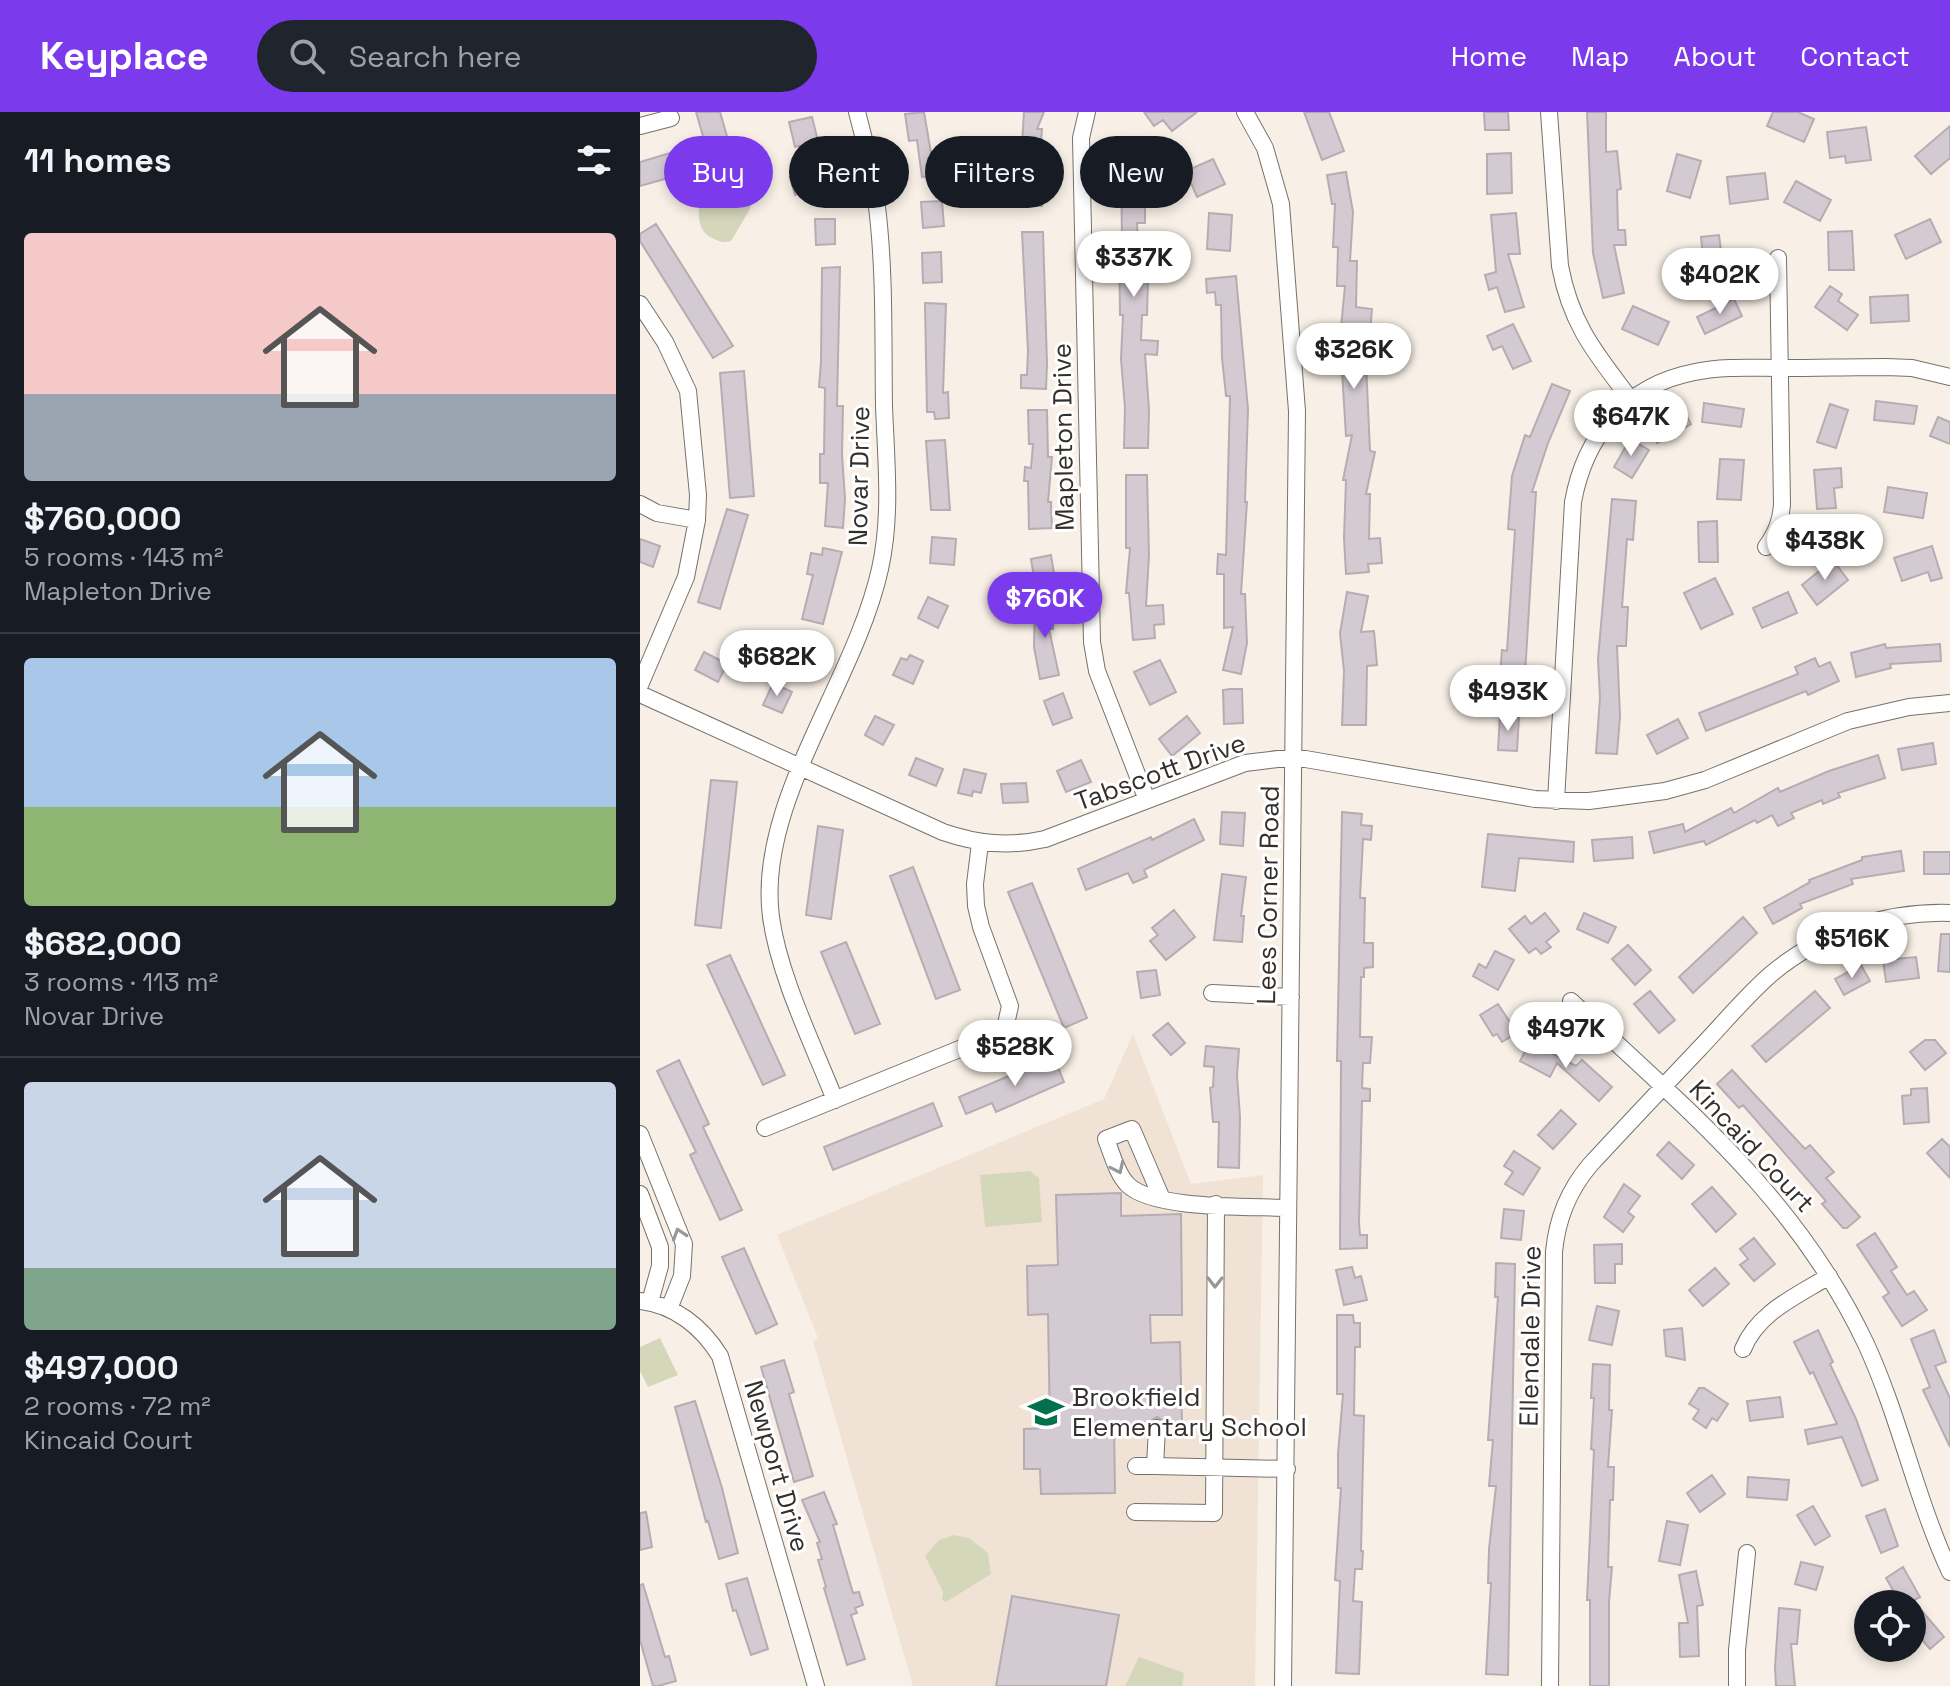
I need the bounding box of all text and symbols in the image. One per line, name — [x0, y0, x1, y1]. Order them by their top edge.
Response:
search box — [257, 20, 817, 92]
text: Keyplace — [40, 32, 209, 80]
icon: search — [285, 34, 329, 78]
text: Search here — [349, 37, 522, 76]
text: Home — [1451, 38, 1527, 74]
text: Map — [1571, 38, 1629, 74]
text: About — [1673, 38, 1756, 74]
text: Contact — [1800, 38, 1910, 74]
chip: Buy — [664, 136, 773, 208]
chip: Rent — [789, 136, 909, 208]
chip: Filters — [925, 136, 1064, 208]
chip: New — [1080, 136, 1193, 208]
icon: filters — [572, 138, 616, 182]
text: 11 homes — [24, 139, 172, 182]
pin: $337K — [1078, 231, 1190, 299]
text: $337K — [1095, 240, 1173, 274]
pin: $402K — [1664, 248, 1776, 316]
text: $402K — [1680, 257, 1760, 291]
icon: home — [248, 285, 392, 429]
pin: $326K — [1298, 323, 1410, 391]
text: $326K — [1314, 332, 1394, 366]
street label: Mapleton Drive — [1044, 343, 1082, 531]
pin: $647K — [1575, 390, 1687, 458]
text: $647K — [1592, 399, 1670, 433]
street label: Novar Drive — [841, 406, 877, 546]
text: $760,000 — [24, 497, 182, 540]
pin: $438K — [1769, 514, 1881, 582]
text: $438K — [1785, 523, 1865, 557]
text: 5 rooms · 143 m² — [24, 540, 223, 574]
pin: $760K — [989, 572, 1101, 640]
text: Mapleton Drive — [24, 574, 212, 608]
text: $760K — [1005, 581, 1085, 615]
pin: $682K — [721, 630, 833, 698]
text: $682K — [737, 639, 817, 673]
pin: $493K — [1452, 665, 1564, 733]
text: $493K — [1468, 674, 1548, 708]
icon: home — [248, 710, 392, 854]
street label: Tabscott Drive — [1070, 725, 1250, 819]
street label: Lees Corner Road — [1249, 785, 1287, 1005]
pin: $516K — [1796, 912, 1908, 980]
text: $516K — [1815, 921, 1889, 955]
text: $682,000 — [24, 922, 182, 965]
text: 3 rooms · 113 m² — [24, 965, 218, 999]
text: Novar Drive — [24, 999, 164, 1033]
pin: $497K — [1510, 1002, 1622, 1070]
text: $497K — [1527, 1011, 1605, 1045]
pin: $528K — [959, 1020, 1071, 1088]
text: $528K — [976, 1029, 1054, 1063]
street label: Kincaid Court — [1682, 1073, 1822, 1219]
icon: home — [248, 1134, 392, 1278]
one-way arrow — [1109, 1159, 1125, 1174]
one-way arrow — [672, 1228, 688, 1242]
street label: Ellendale Drive — [1511, 1245, 1549, 1427]
one-way arrow — [1207, 1276, 1224, 1289]
text: $497,000 — [24, 1346, 179, 1389]
street label: Newport Drive — [736, 1376, 818, 1556]
place label: Brookfield Elementary School — [1072, 1380, 1307, 1444]
text: 2 rooms · 72 m² — [24, 1389, 211, 1423]
school or university icon: Brookfield Elementary School — [1027, 1393, 1065, 1431]
text: Kincaid Court — [24, 1423, 193, 1457]
map controls — [1854, 1590, 1926, 1662]
button: locate — [1854, 1590, 1926, 1662]

